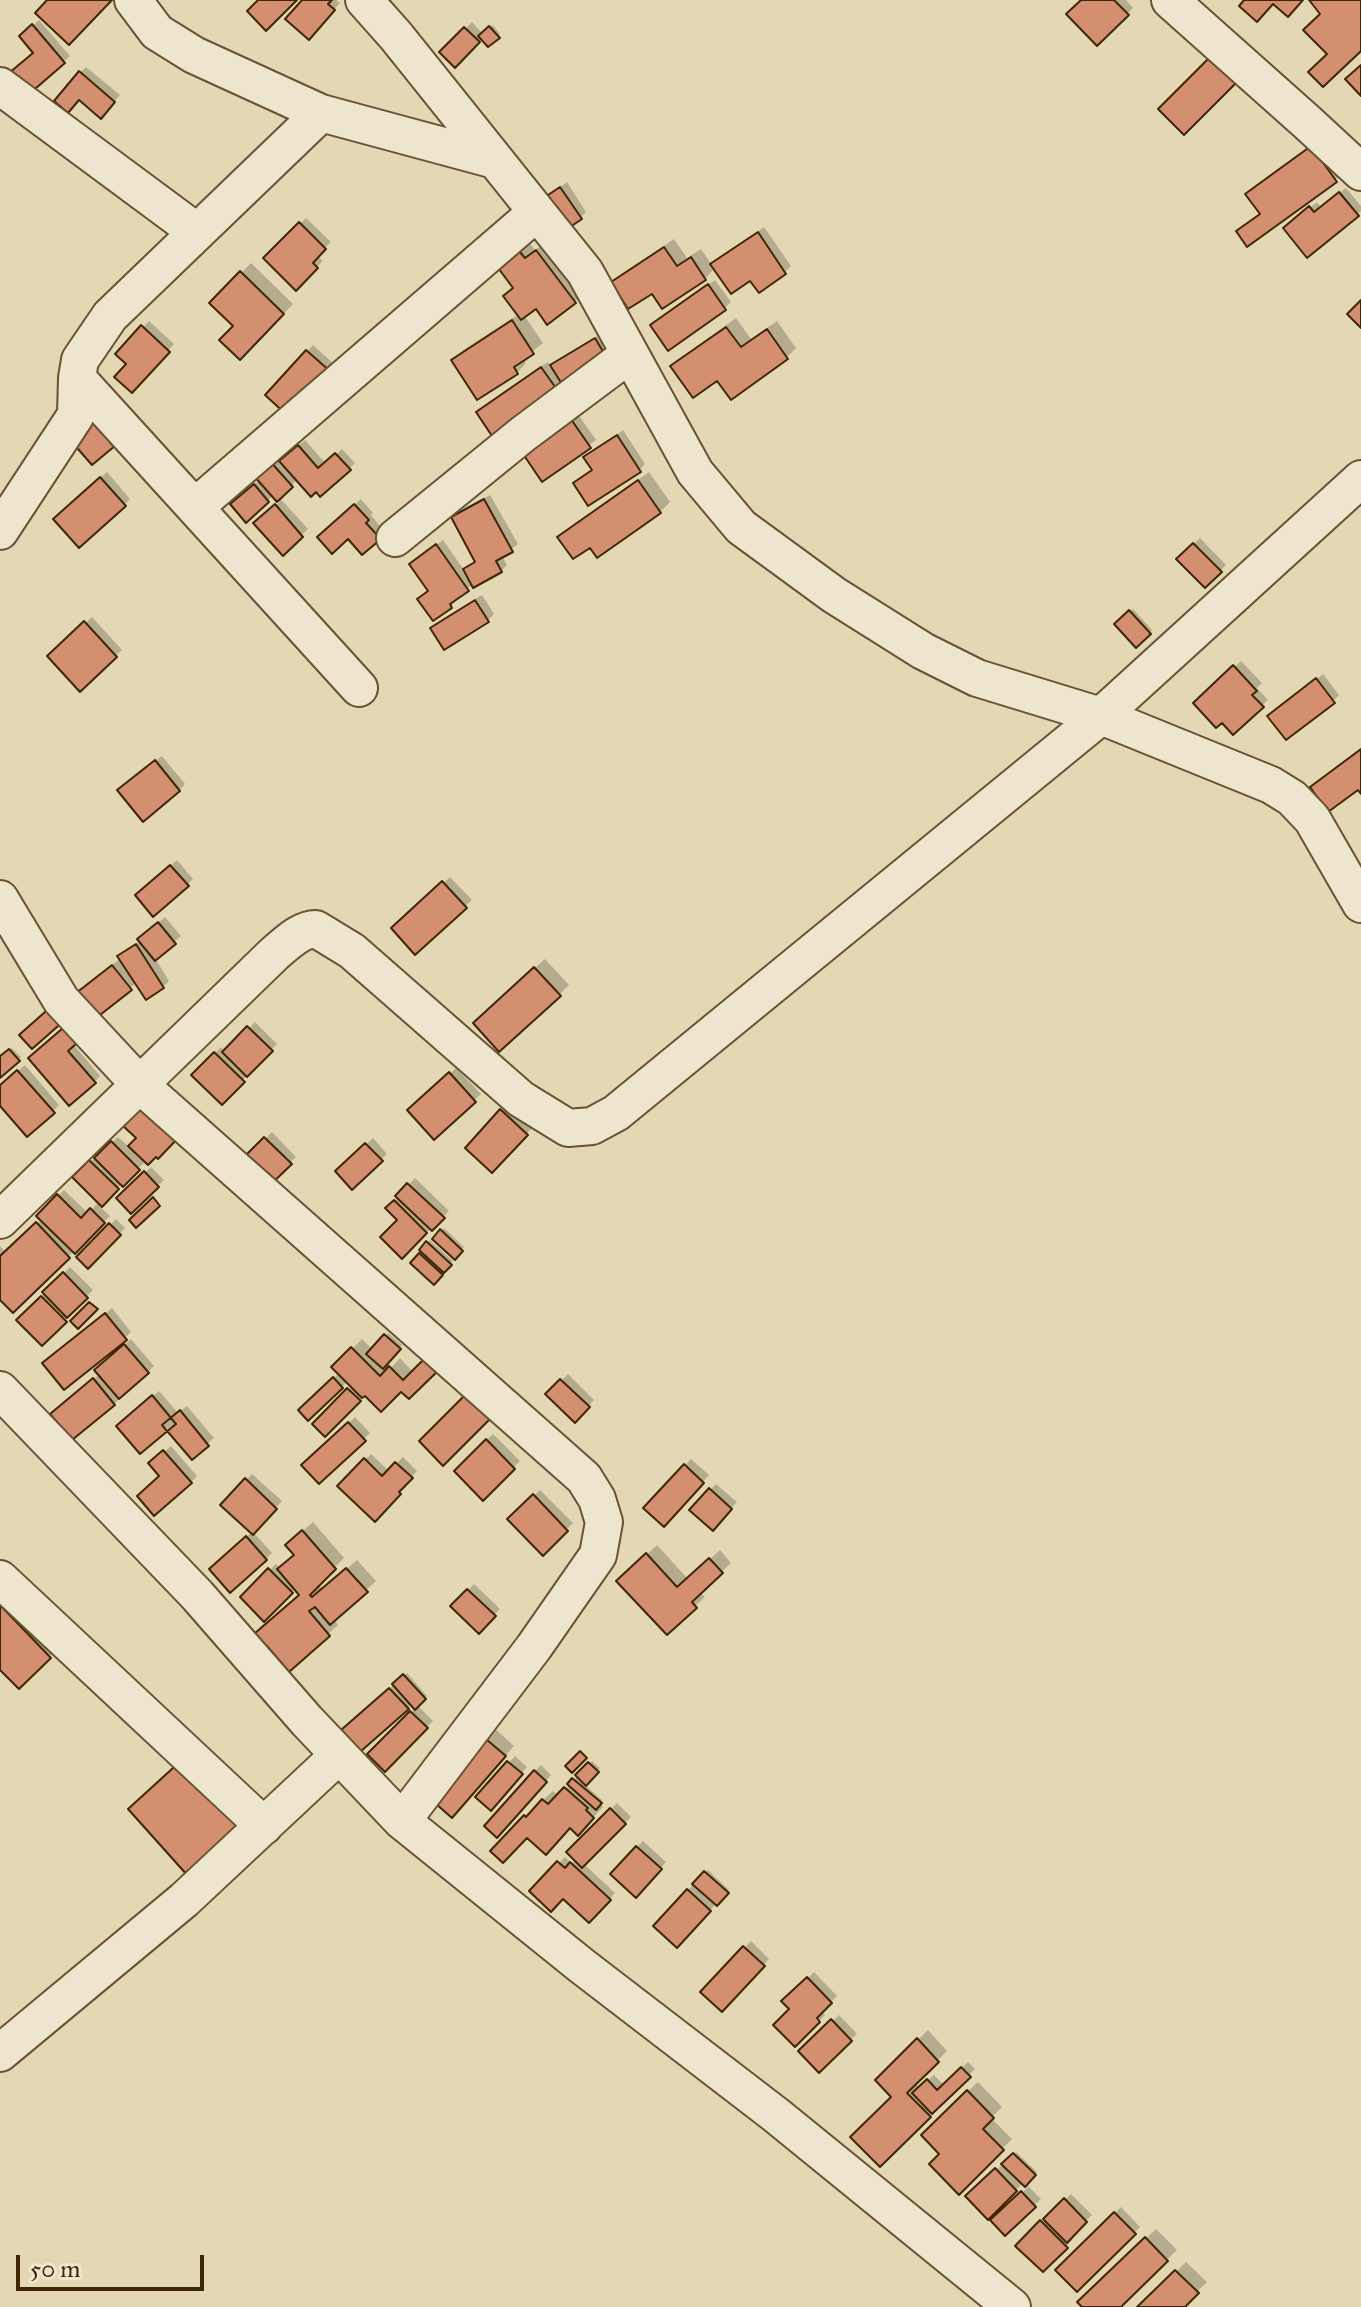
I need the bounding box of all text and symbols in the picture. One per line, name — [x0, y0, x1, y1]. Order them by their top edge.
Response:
scale bar — [20, 2239, 208, 2289]
text: 50 m — [30, 2254, 80, 2284]

